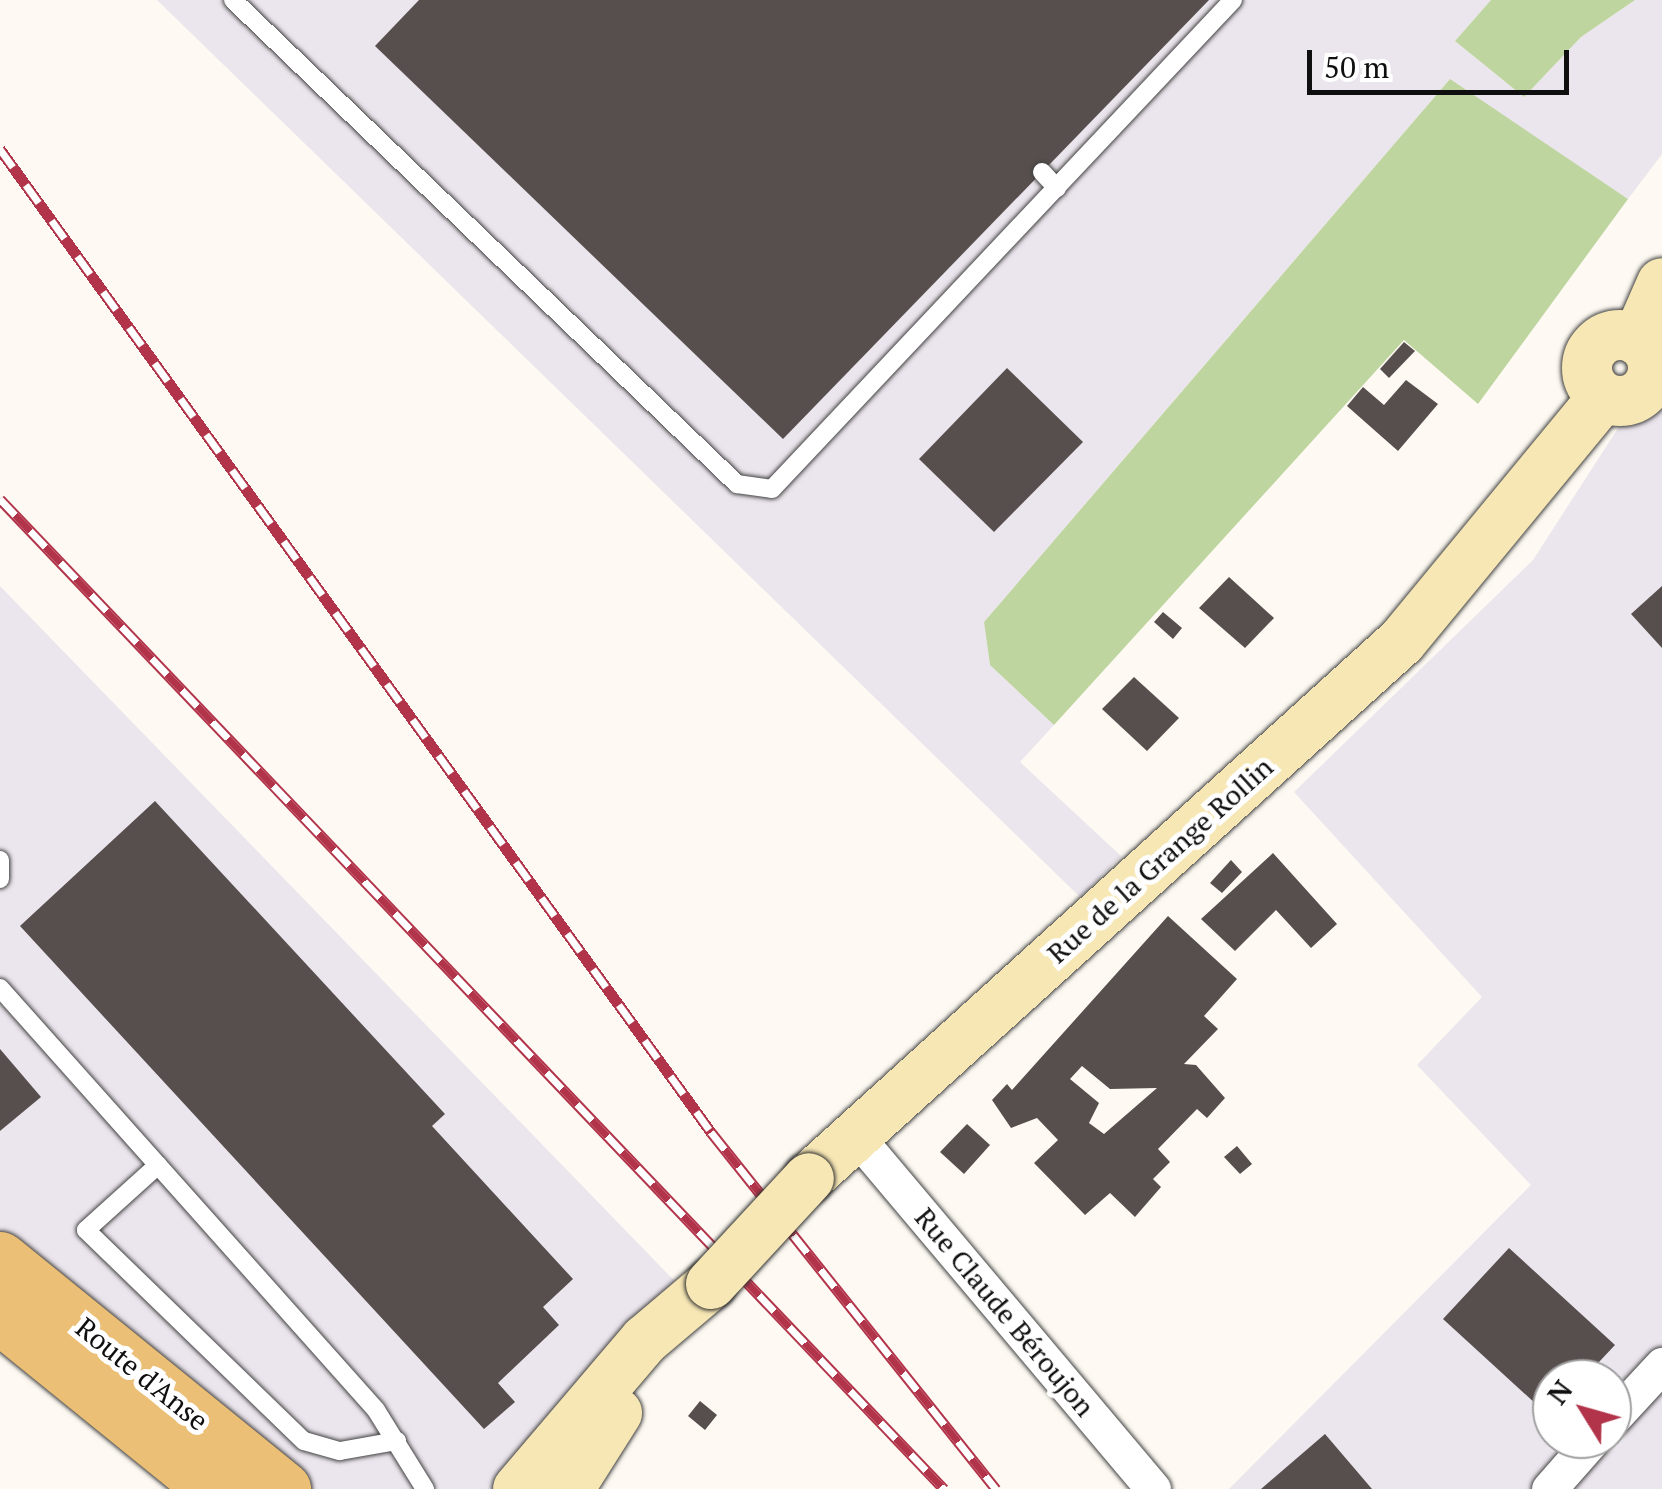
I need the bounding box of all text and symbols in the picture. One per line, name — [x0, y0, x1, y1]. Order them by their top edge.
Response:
scale bar — [1312, 30, 1574, 92]
text: 50 m — [1324, 47, 1389, 87]
street label: Rue de la Grange Rollin — [1040, 750, 1280, 970]
street label: Rue Claude Béroujon — [908, 1201, 1102, 1423]
street label: Route d'Anse — [69, 1310, 215, 1438]
north arrow — [1532, 1359, 1632, 1459]
text: N — [1538, 1372, 1580, 1411]

